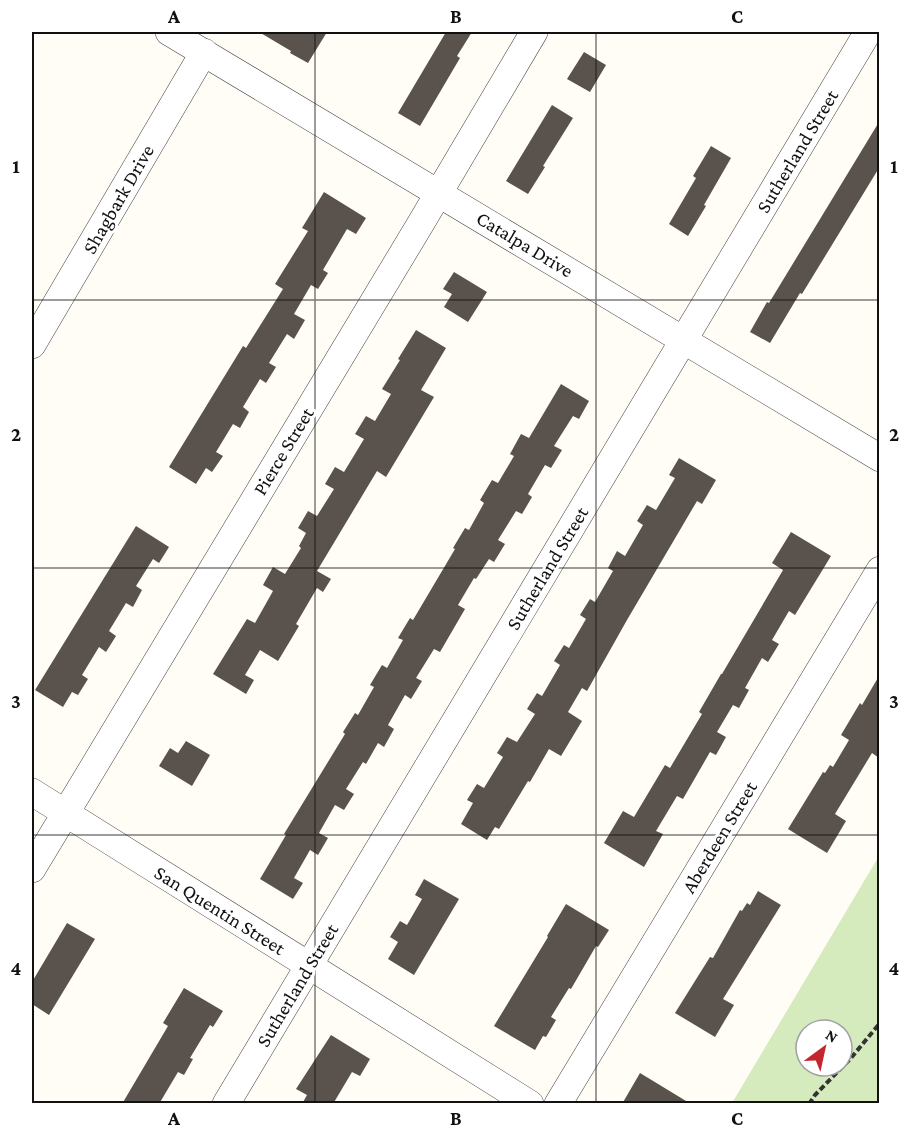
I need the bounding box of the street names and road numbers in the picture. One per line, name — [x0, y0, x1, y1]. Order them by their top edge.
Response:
street label: Sutherland Street — [752, 85, 843, 216]
street label: Shagbark Drive — [78, 140, 159, 258]
street label: Catalpa Drive — [472, 207, 578, 282]
street label: Pierce Street — [248, 403, 318, 499]
street label: Sutherland Street — [502, 502, 593, 633]
street label: Aberdeen Street — [677, 777, 761, 897]
street label: San Quentin Street — [151, 861, 290, 959]
street label: Sutherland Street — [252, 919, 343, 1050]

